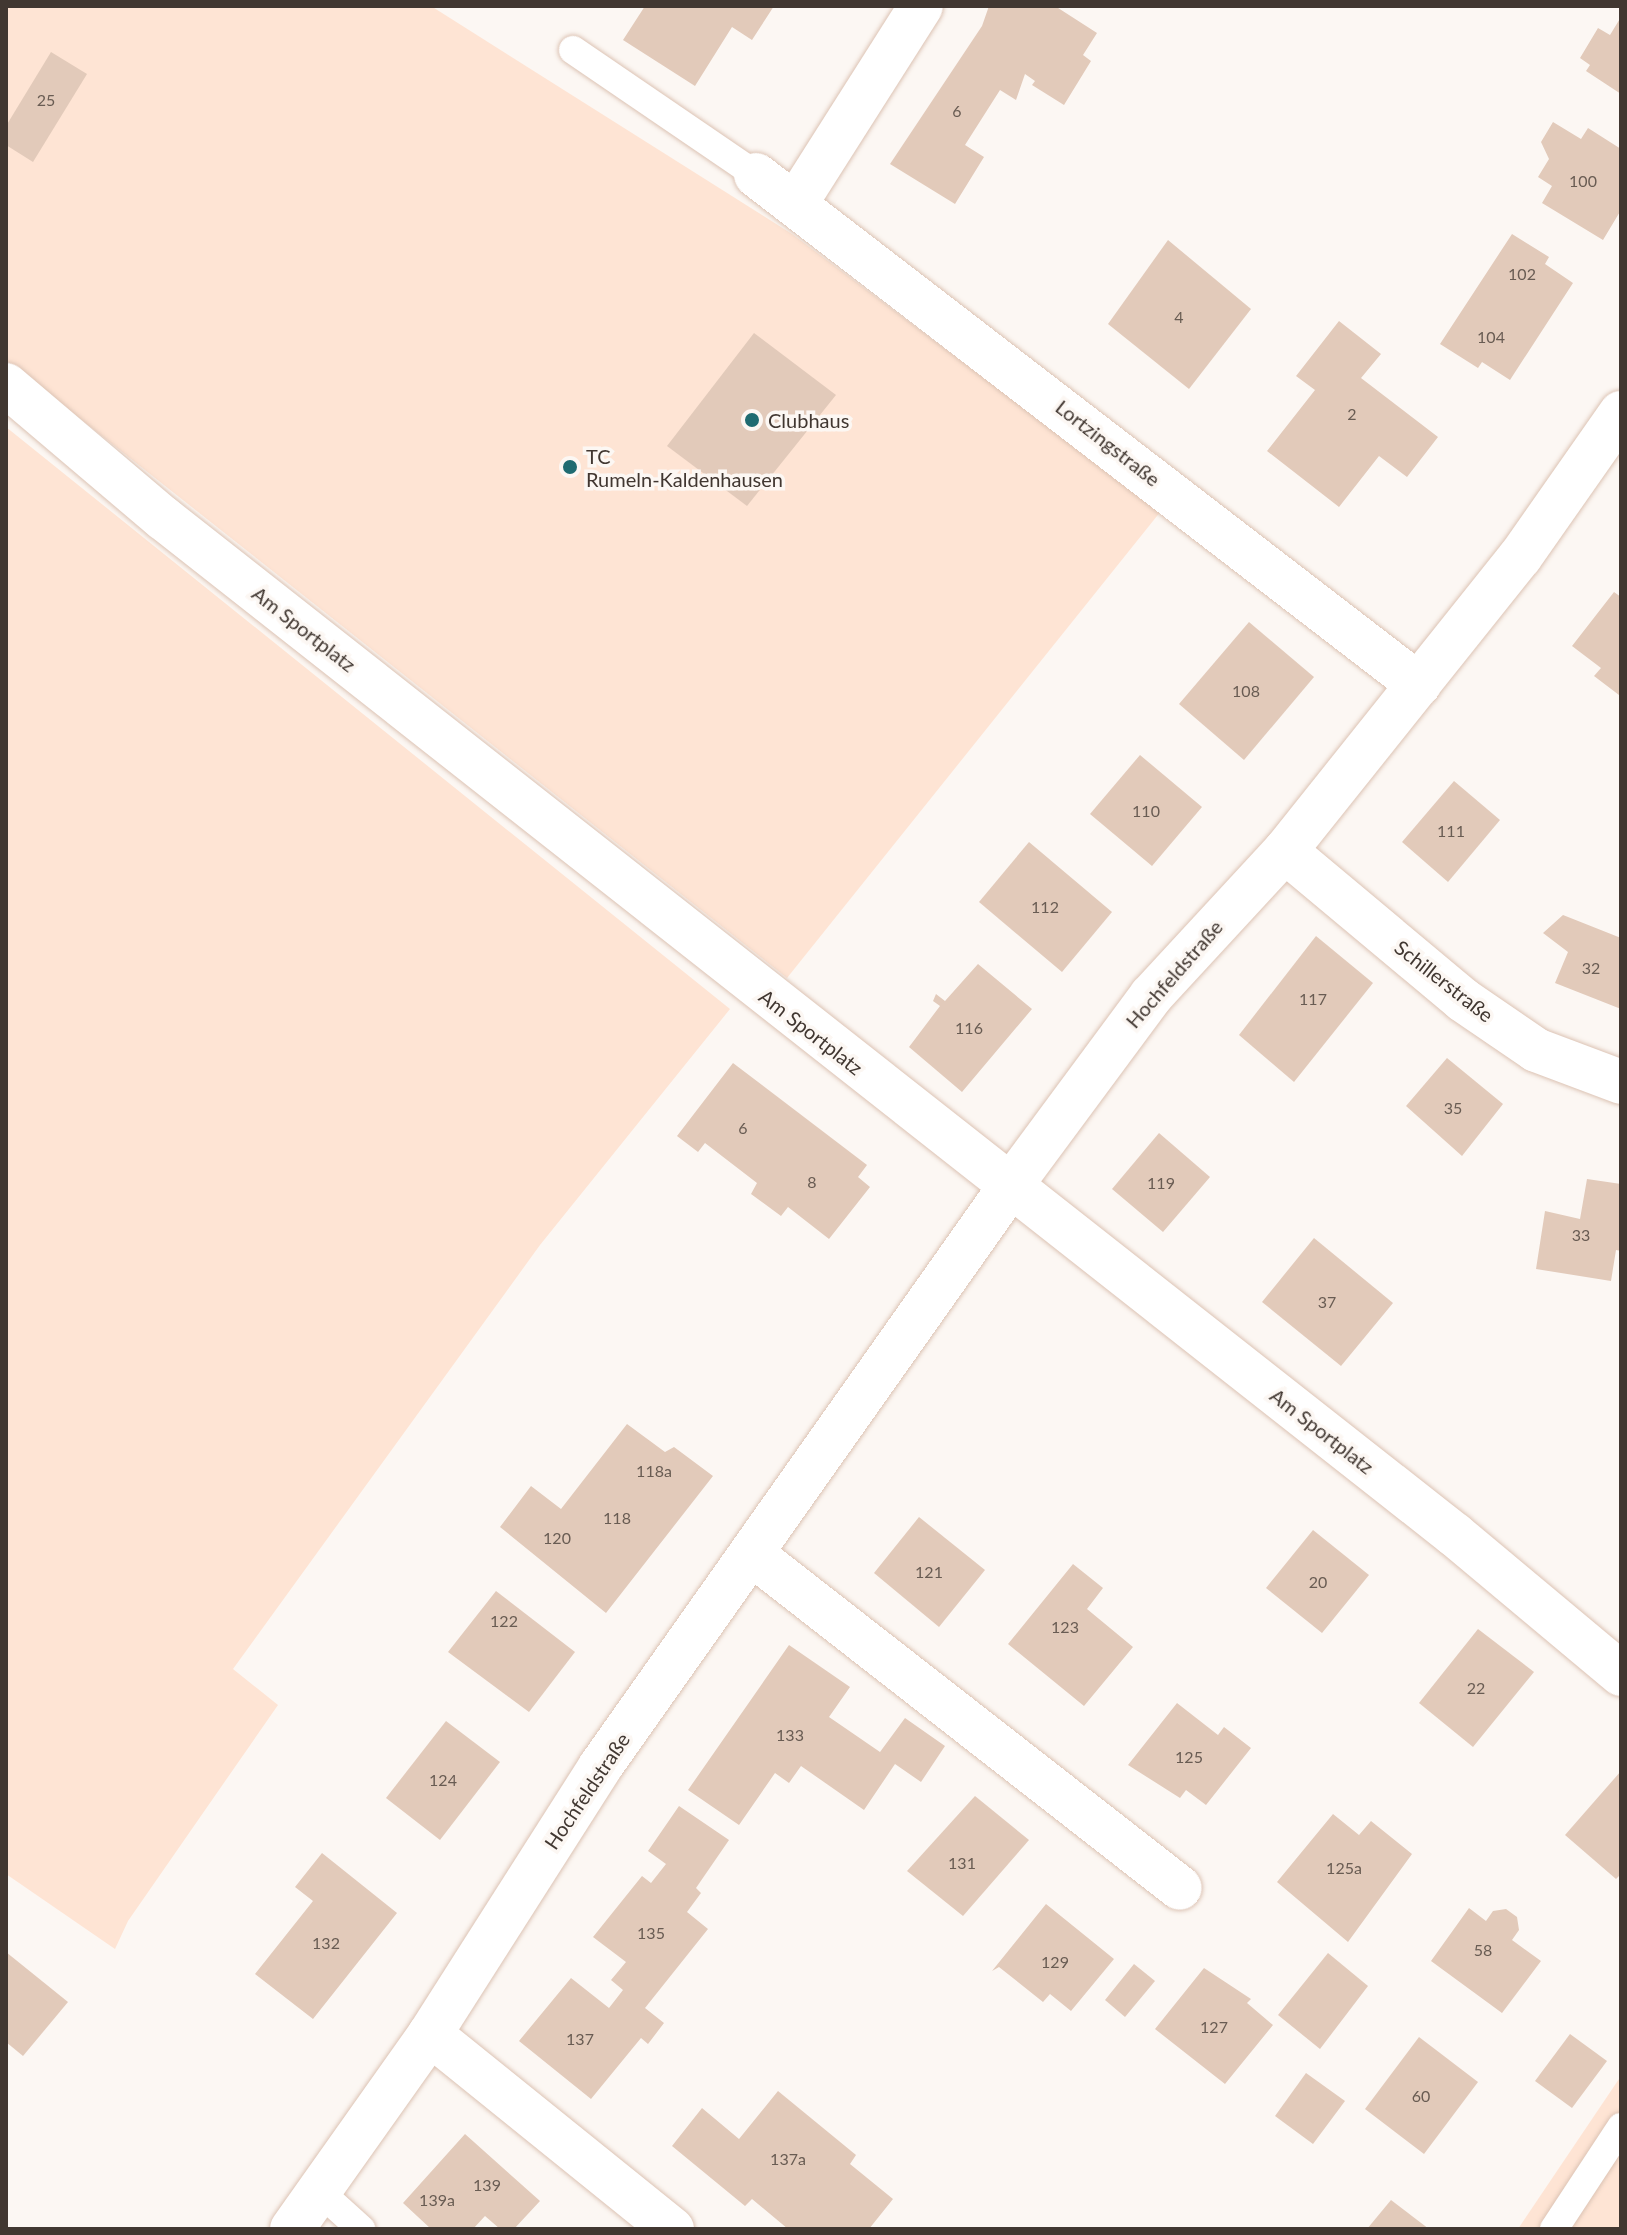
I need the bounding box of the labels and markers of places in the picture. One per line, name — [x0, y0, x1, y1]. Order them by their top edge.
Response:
place label: Clubhaus — [768, 408, 849, 432]
marker: Clubhaus — [743, 411, 761, 429]
place label: TC Rumeln-Kaldenhausen — [586, 444, 783, 491]
marker: TC Rumeln-Kaldenhausen — [561, 458, 579, 476]

